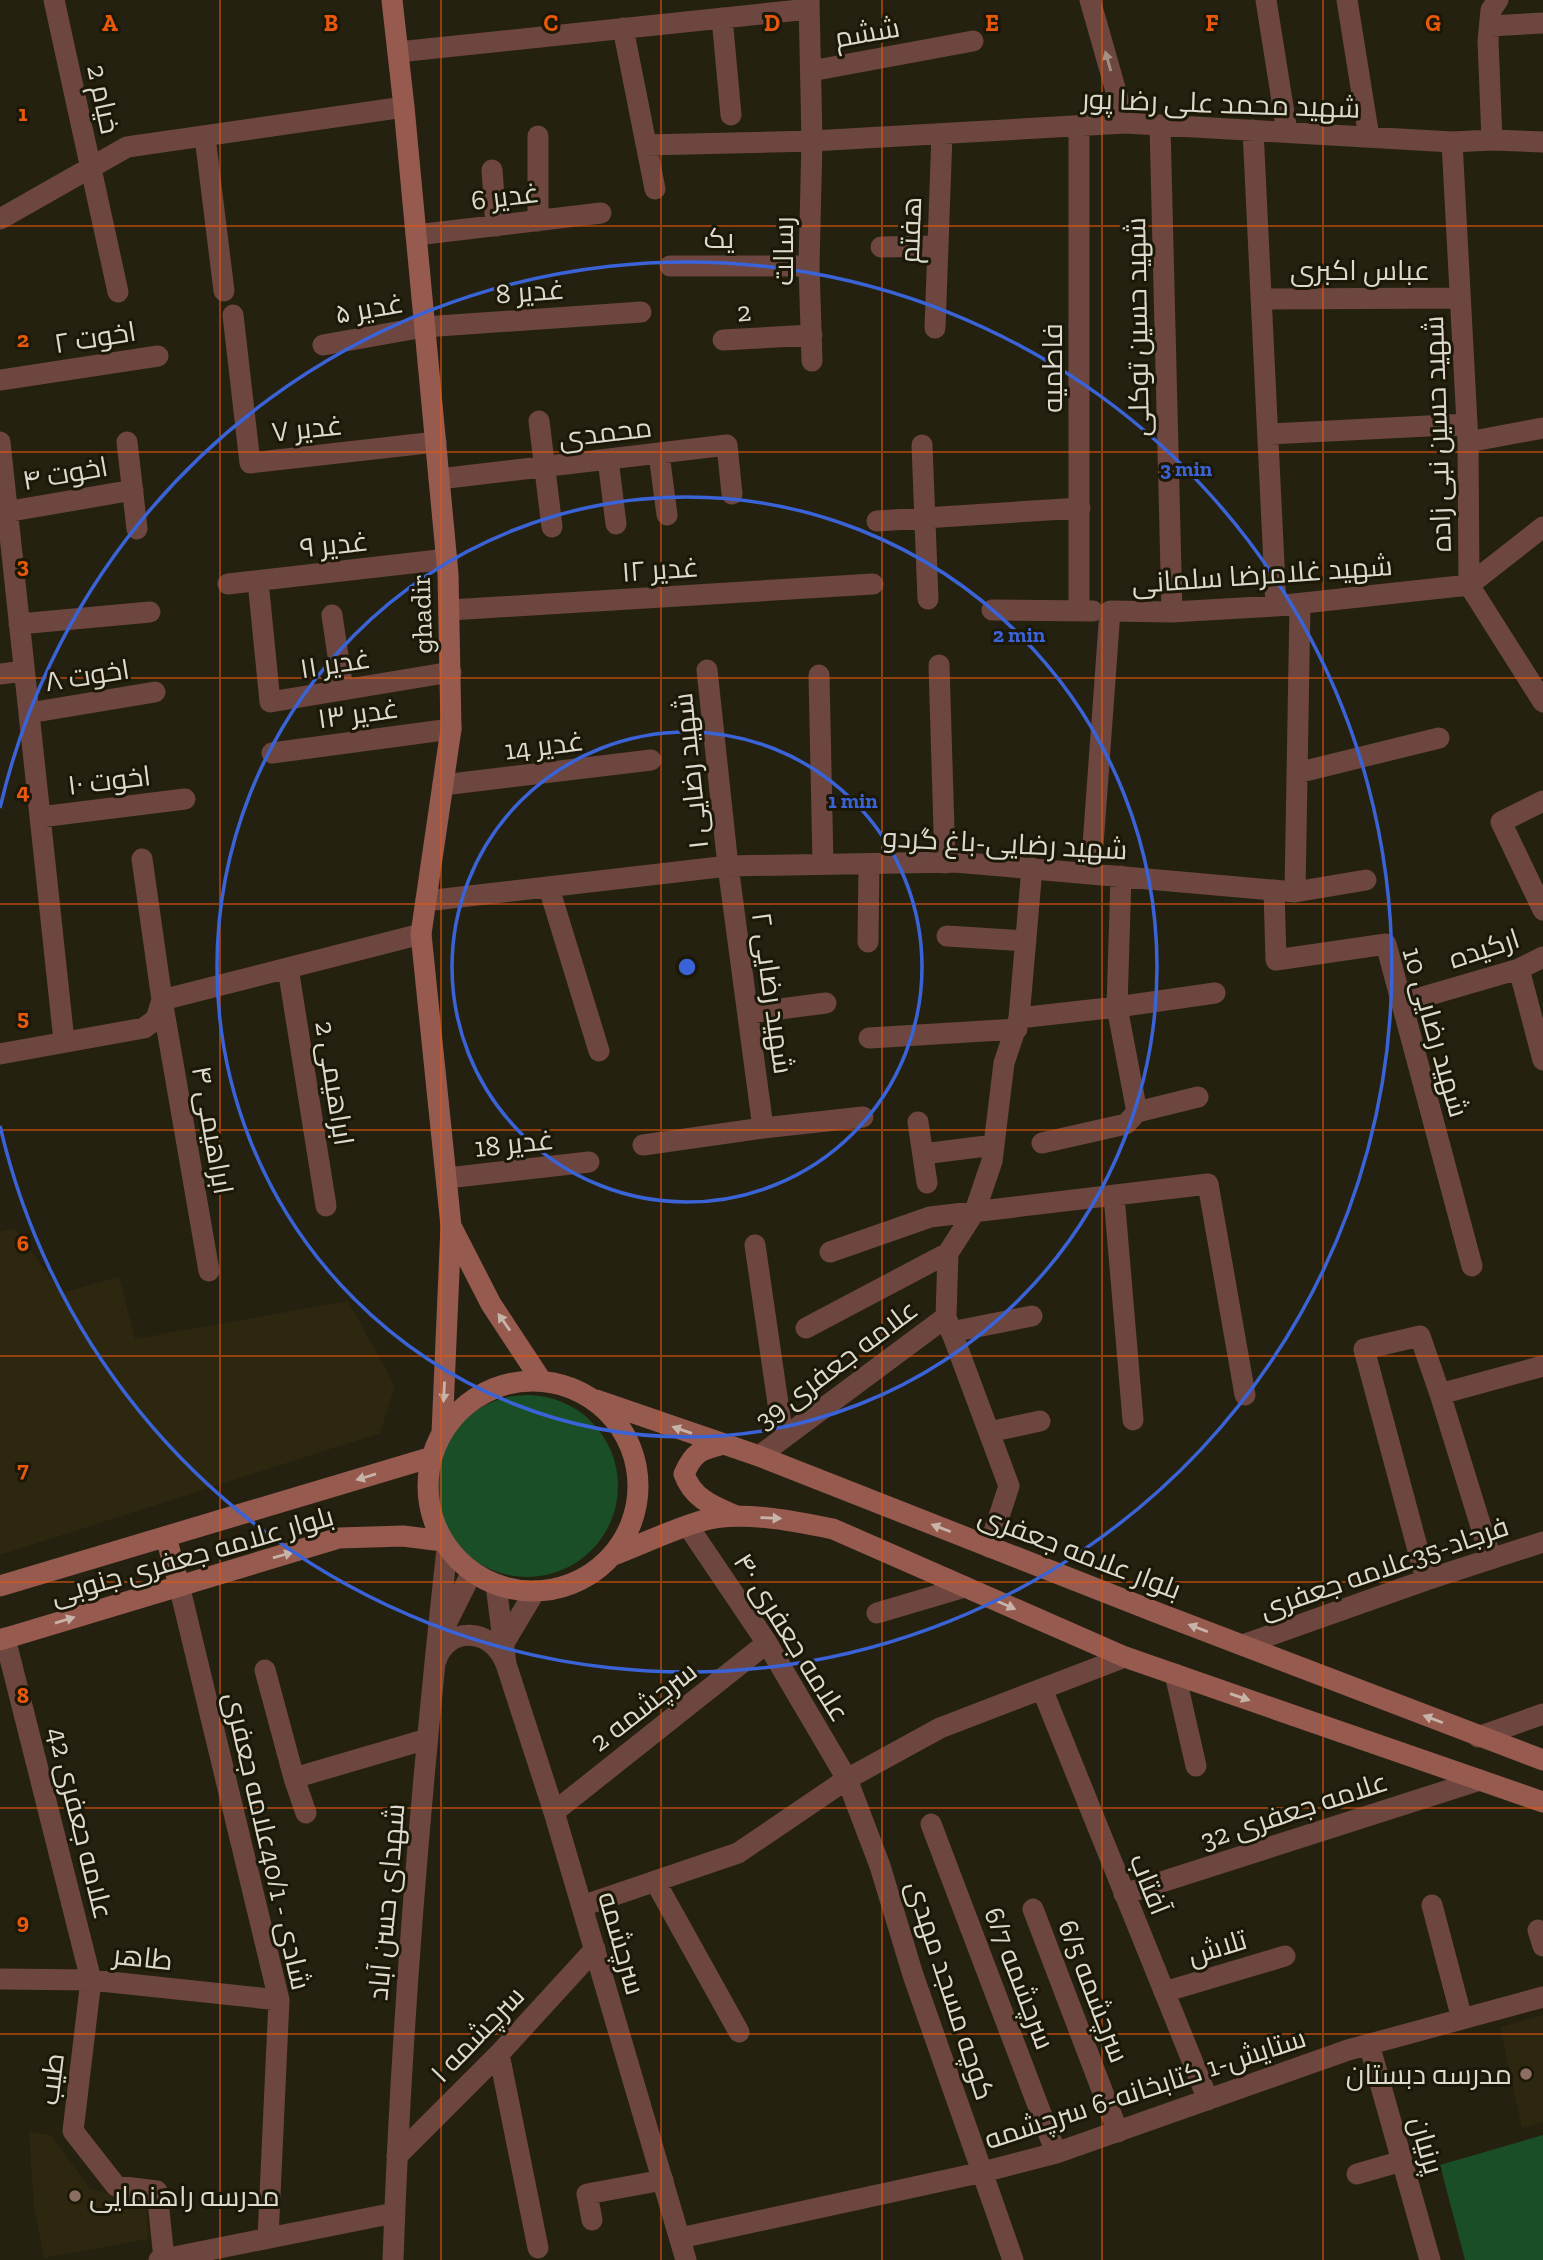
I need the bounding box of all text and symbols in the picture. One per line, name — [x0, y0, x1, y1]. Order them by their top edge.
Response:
text: A — [102, 9, 118, 37]
text: B — [324, 9, 338, 37]
text: C — [544, 9, 558, 37]
text: D — [764, 9, 780, 37]
text: E — [985, 9, 999, 37]
text: F — [1205, 9, 1219, 37]
text: G — [1425, 9, 1441, 37]
street label: ششم — [832, 11, 903, 57]
one-way arrow — [1102, 51, 1112, 72]
street label: 2 خیام — [77, 61, 127, 138]
street label: شهید محمد علی رضا پور — [1079, 82, 1361, 127]
text: 1 — [18, 99, 28, 127]
street label: غدیر 6 — [469, 176, 541, 217]
street label: هفتم — [893, 196, 931, 264]
street label: رسالت — [767, 216, 800, 286]
street label: شهید حسین توکلی — [1119, 217, 1156, 437]
street label: یک — [704, 222, 735, 255]
street label: عباس اکبری — [1290, 254, 1430, 287]
street label: غدیر 8 — [495, 273, 566, 310]
street label: غدیر ۵ — [332, 286, 406, 331]
street label: 2 — [736, 295, 752, 328]
street label: اخوت ۲ — [52, 315, 138, 360]
street label: شهید حسین نبی زاده — [1417, 315, 1458, 553]
street label: فاطمیه — [1036, 323, 1069, 413]
text: 2 — [17, 325, 29, 353]
street label: غدیر ۷ — [270, 408, 344, 449]
street label: محمدی — [556, 410, 654, 455]
street label: اخوت ۴ — [20, 450, 110, 497]
text: 3 min — [1160, 456, 1213, 481]
street label: غدیر ۹ — [298, 525, 370, 564]
street label: شهید غلامرضا سلمانی — [1130, 549, 1394, 600]
street label: غدیر ۱۲ — [620, 550, 700, 589]
text: 3 — [17, 551, 29, 579]
street label: ghadir — [404, 574, 439, 654]
text: 2 min — [993, 622, 1046, 647]
street label: غدیر ۱۱ — [297, 642, 373, 685]
street label: اخوت ۸ — [42, 653, 132, 698]
street label: غدیر ۱۳ — [315, 691, 401, 735]
street label: شهید رضایی ۱ — [666, 691, 715, 851]
street label: غدیر 14 — [503, 724, 586, 767]
street label: اخوت ۱۰ — [66, 759, 152, 802]
text: 4 — [16, 777, 30, 805]
text: 1 min — [828, 788, 878, 813]
street label: شهید رضایی-باغ گردو — [881, 821, 1128, 868]
street label: شهید رضایی ۲ — [745, 910, 800, 1076]
street label: ارکیده — [1445, 922, 1523, 975]
street label: شهید رضایی 10 — [1395, 943, 1476, 1121]
centre of rings — [675, 955, 699, 979]
text: 5 — [17, 1003, 29, 1031]
street label: ابراهیمی 2 — [308, 1018, 361, 1148]
street label: ابراهیمی ۴ — [185, 1063, 240, 1197]
street label: غدیر 18 — [473, 1123, 555, 1164]
text: 6 — [17, 1229, 29, 1257]
street label: علامه جعفری 39 — [748, 1292, 924, 1436]
one-way arrow — [498, 1313, 511, 1332]
one-way arrow — [438, 1381, 449, 1403]
one-way arrow — [672, 1424, 693, 1435]
text: 7 — [17, 1455, 29, 1483]
one-way arrow — [356, 1472, 377, 1482]
street label: بلوار علامه جعفری جنوبی — [47, 1499, 337, 1612]
street label: بلوار علامه جعفری — [974, 1499, 1186, 1606]
street label: فرجاد-35علامه جعفری — [1255, 1509, 1513, 1626]
one-way arrow — [760, 1512, 782, 1524]
one-way arrow — [930, 1522, 951, 1533]
street label: علامه جعفری ۴۰ — [727, 1547, 857, 1728]
one-way arrow — [273, 1549, 294, 1559]
one-way arrow — [995, 1600, 1016, 1611]
one-way arrow — [55, 1614, 76, 1625]
one-way arrow — [1188, 1623, 1209, 1634]
street label: سرچشمه 2 — [583, 1654, 705, 1760]
text: 8 — [17, 1681, 29, 1709]
street label: شادی - 40/1علامه جعفری — [217, 1689, 318, 1993]
one-way arrow — [1230, 1691, 1251, 1702]
one-way arrow — [1423, 1714, 1444, 1725]
street label: علامه جعفری 42 — [41, 1724, 120, 1922]
street label: علامه جعفری 32 — [1196, 1765, 1392, 1856]
street label: شهدای حسن آباد — [361, 1802, 412, 2002]
street label: آفتاب — [1122, 1849, 1177, 1920]
street label: کوچه مسجد مهدی — [898, 1876, 1002, 2105]
street label: سرچشمه — [589, 1888, 652, 1999]
street label: سرچشمه 6/7 — [975, 1902, 1062, 2055]
text: 9 — [17, 1907, 29, 1935]
street label: سرچشمه 6/5 — [1049, 1915, 1136, 2068]
street label: تلاش — [1184, 1923, 1251, 1972]
street label: طاهر — [110, 1938, 174, 1977]
street label: سرچشمه ۱ — [424, 1979, 533, 2091]
street label: ستایش-1 کتابخانه-6 سرچشمه — [980, 2021, 1311, 2158]
street label: طیب — [32, 2051, 71, 2107]
place label: مدرسه دبستان — [1346, 2058, 1512, 2091]
marker: مدرسه دبستان — [1518, 2066, 1534, 2082]
street label: پرنیان — [1401, 2112, 1451, 2179]
place label: مدرسه راهنمایی — [89, 2180, 280, 2213]
marker: مدرسه راهنمایی — [67, 2188, 83, 2204]

